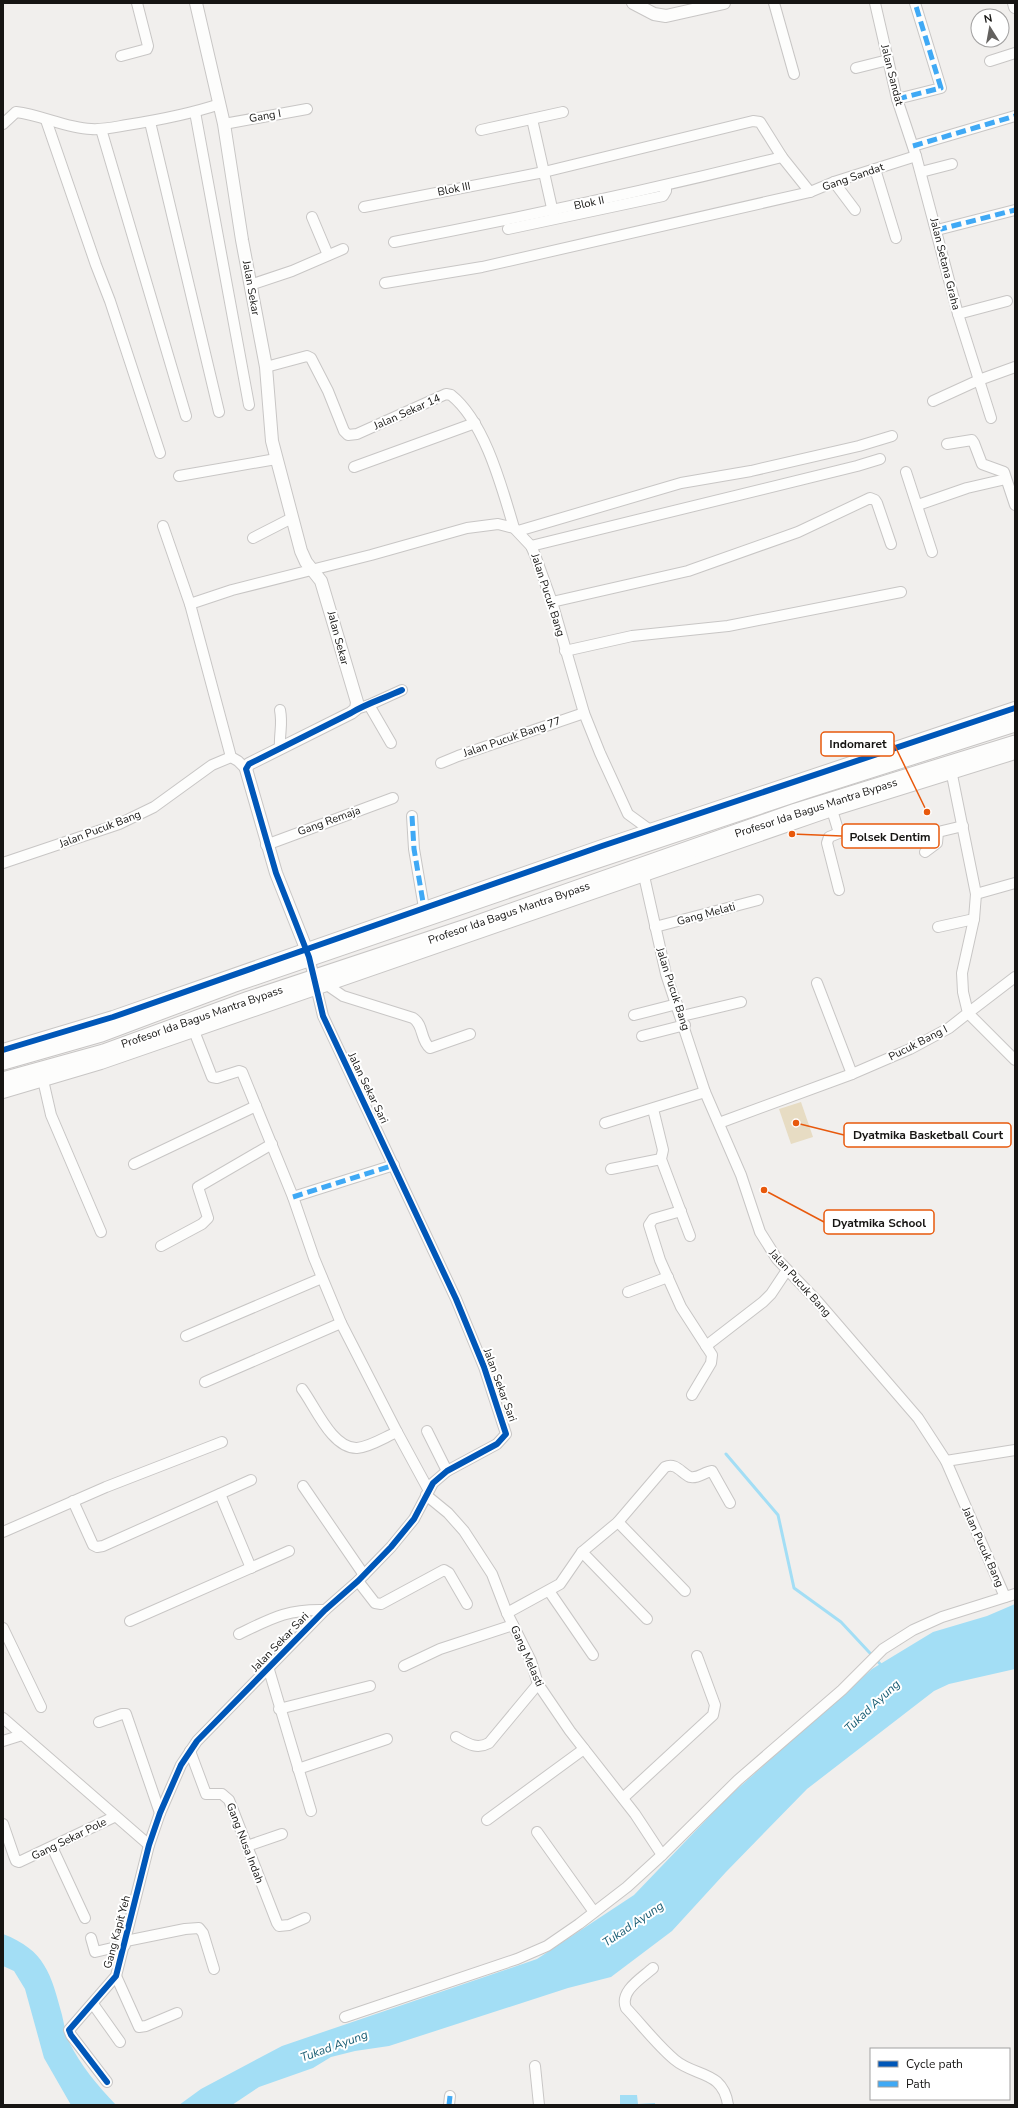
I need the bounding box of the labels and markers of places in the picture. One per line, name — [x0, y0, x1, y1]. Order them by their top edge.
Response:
callout: Indomaret — [821, 732, 894, 756]
callout: Polsek Dentim — [842, 824, 939, 848]
callout: Dyatmika Basketball Court — [844, 1123, 1011, 1147]
callout: Dyatmika School — [824, 1210, 934, 1234]

